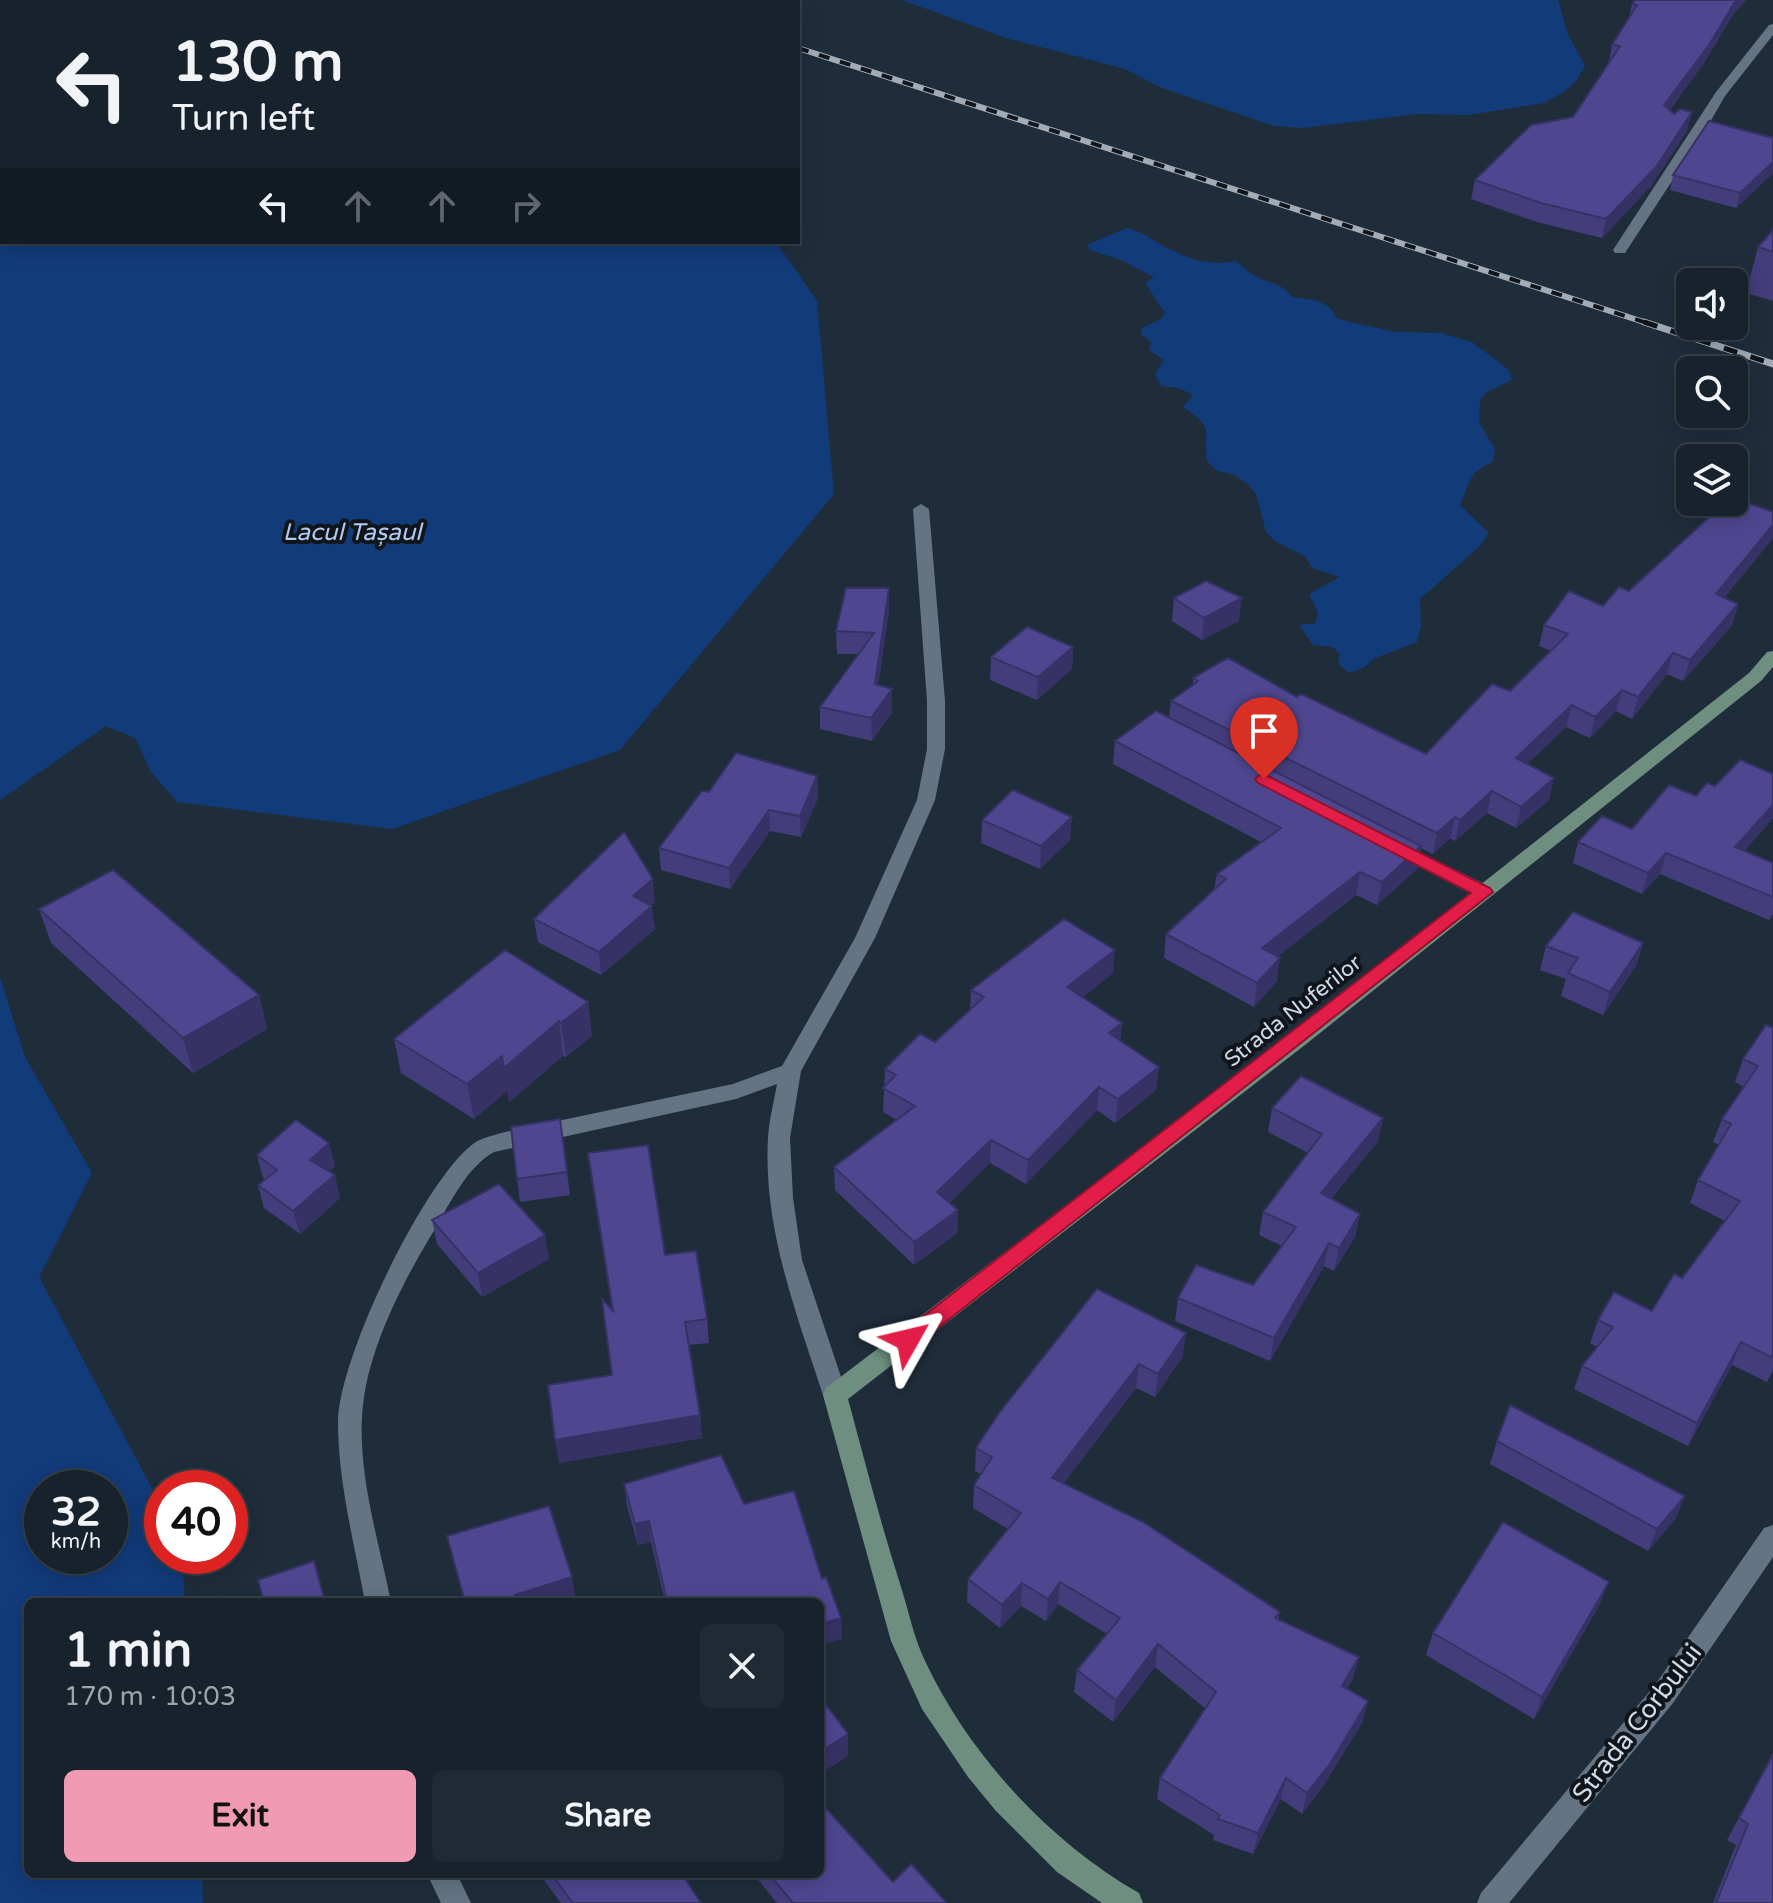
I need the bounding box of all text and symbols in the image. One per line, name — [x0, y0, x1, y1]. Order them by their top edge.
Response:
text: 130 m — [172, 29, 343, 96]
icon: left — [40, 32, 144, 136]
text: Turn left — [172, 97, 315, 140]
icon: left — [252, 184, 296, 228]
icon: ahead — [336, 184, 380, 228]
icon: ahead — [420, 184, 464, 228]
icon: right — [504, 184, 548, 228]
map controls — [1676, 268, 1748, 516]
button: sound — [1676, 268, 1748, 340]
button: search — [1676, 356, 1748, 428]
button: layers — [1676, 444, 1748, 516]
water label: Lacul Tașaul — [283, 518, 424, 547]
pin — [1230, 697, 1298, 779]
icon: arrive — [1242, 709, 1286, 753]
street label: Strada Nuferilor — [1219, 949, 1367, 1072]
position arrow — [866, 1298, 950, 1382]
speed limit sign: 40 — [144, 1470, 248, 1574]
text: 32 — [51, 1488, 101, 1536]
text: km/h — [51, 1530, 101, 1554]
text: 1 min — [64, 1622, 192, 1680]
button: close — [700, 1624, 784, 1708]
street label: Strada Corbului — [1566, 1638, 1708, 1808]
text: 170 m · 10:03 — [64, 1681, 236, 1712]
button: Exit — [64, 1770, 416, 1862]
button: Share — [432, 1770, 784, 1862]

